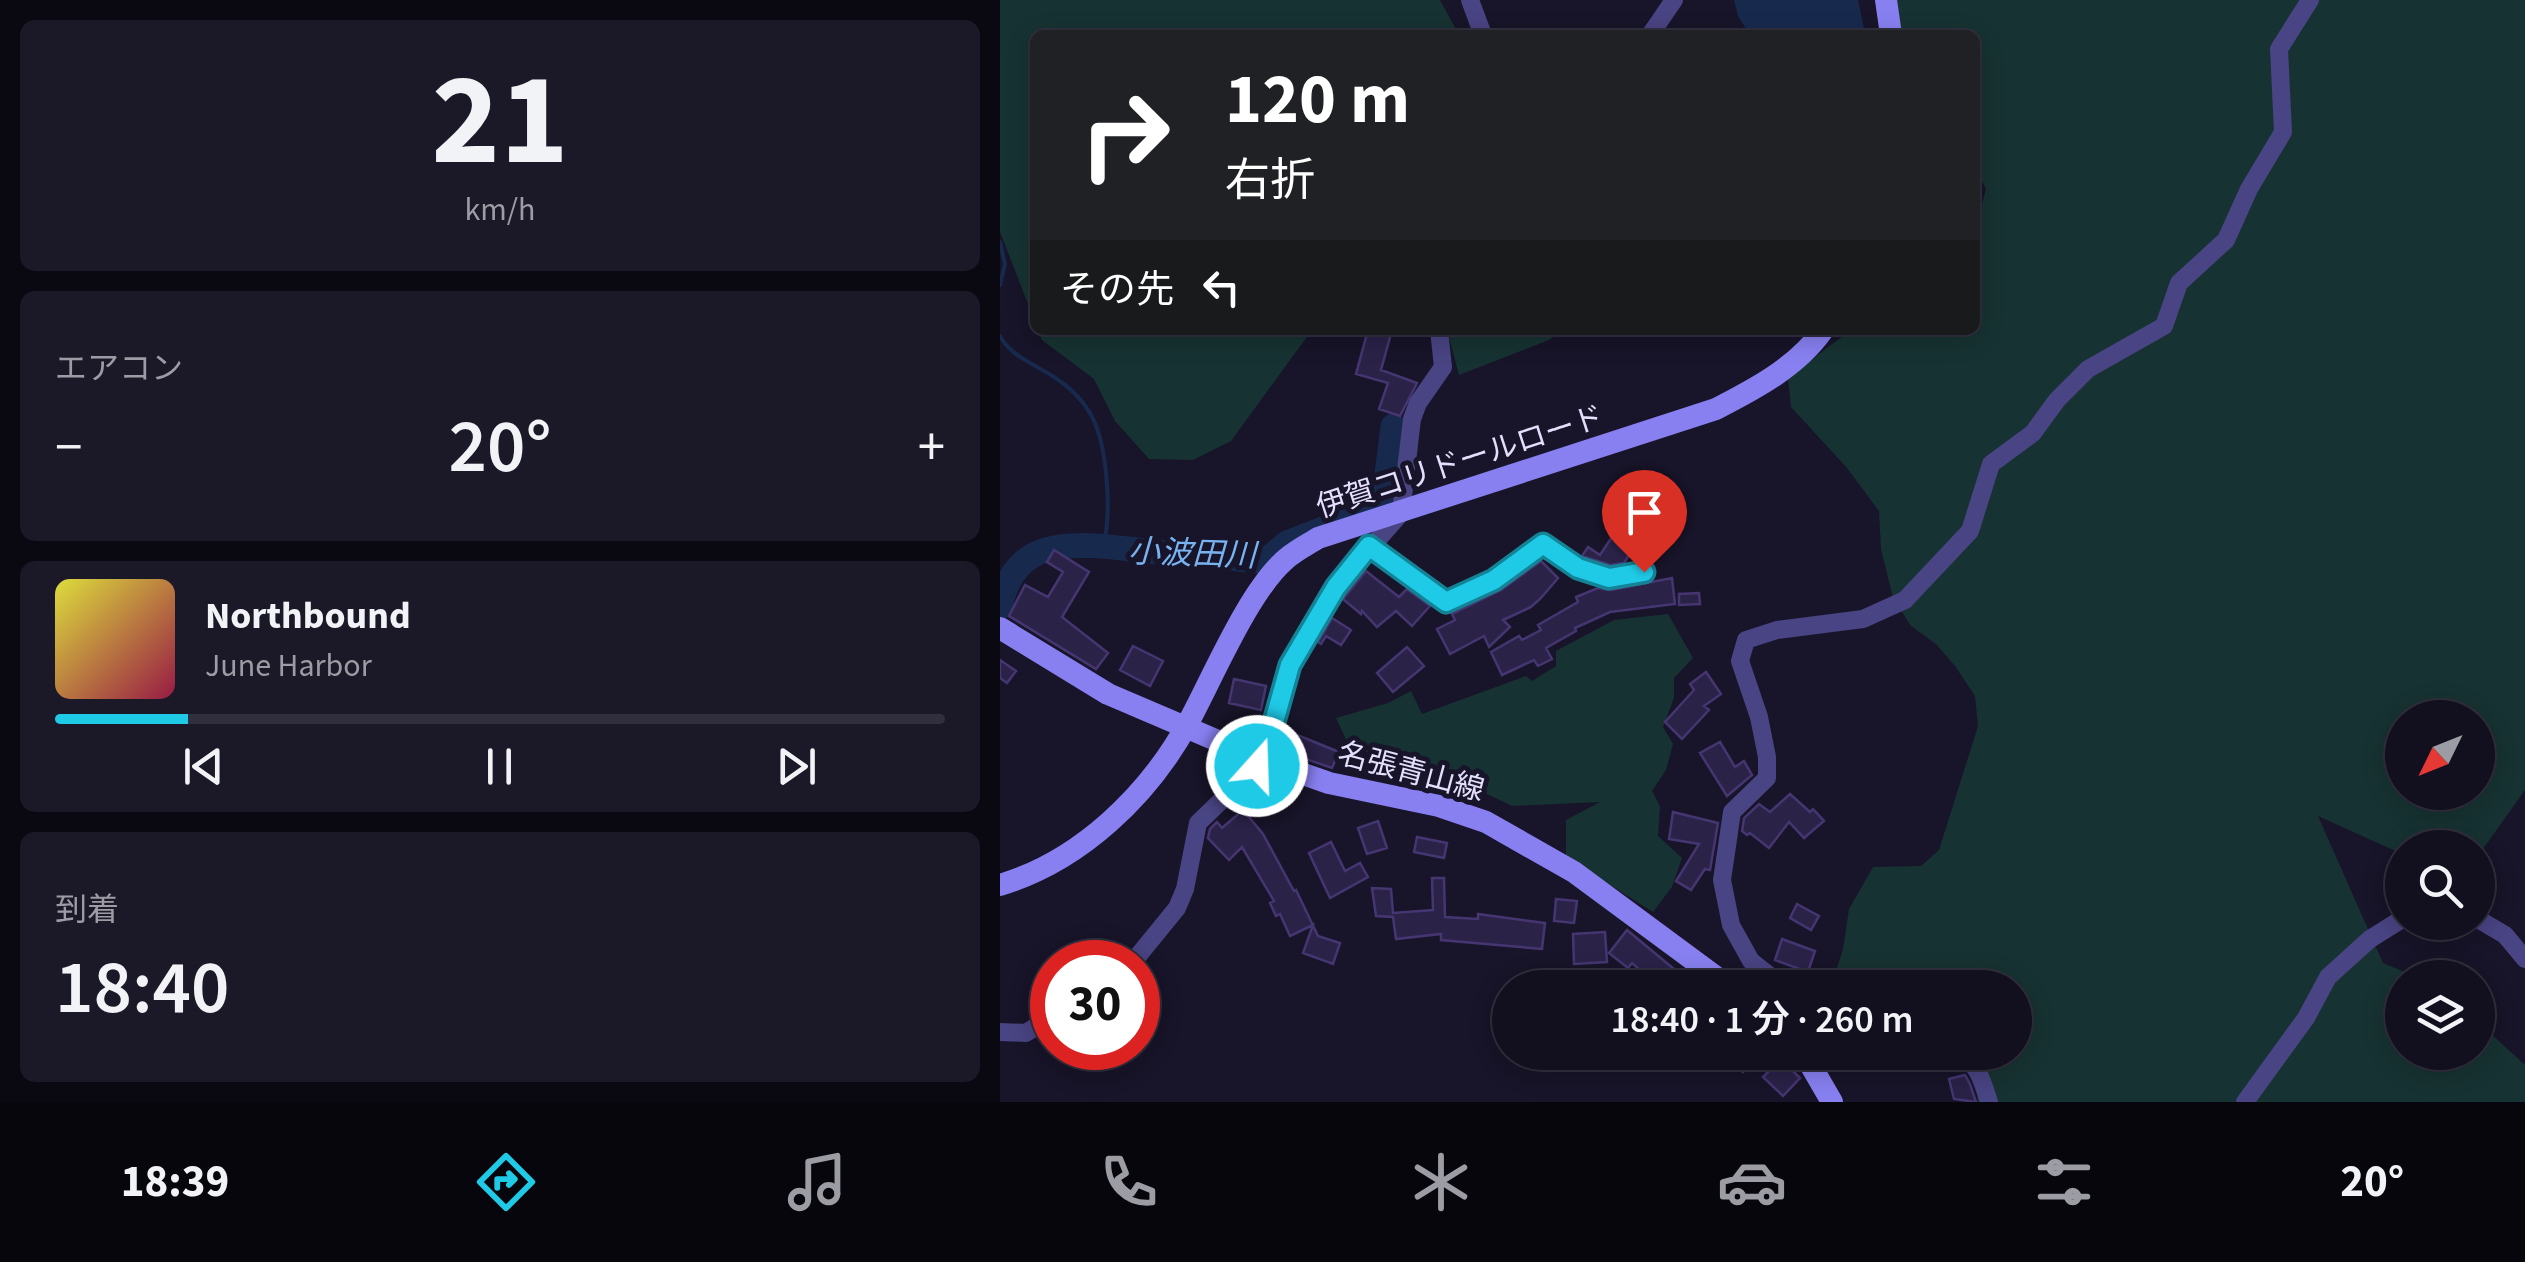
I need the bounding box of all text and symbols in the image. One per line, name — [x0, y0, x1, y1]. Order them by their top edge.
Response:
text: 21 — [431, 29, 569, 214]
text: 120 m — [1225, 50, 1410, 150]
icon: right — [1060, 70, 1190, 200]
text: 右折 — [1225, 149, 1315, 213]
text: km/h — [465, 187, 535, 233]
icon: left — [1194, 260, 1249, 315]
text: その先 — [1060, 263, 1174, 317]
text: エアコン — [55, 346, 183, 392]
text: 20° — [448, 394, 552, 501]
street label: 伊賀コリドールロード — [1311, 395, 1609, 529]
text: − — [55, 409, 82, 487]
text: + — [918, 409, 945, 487]
pin — [1602, 470, 1687, 573]
icon: arrive — [1617, 485, 1672, 540]
water label: 小波田川 — [1127, 529, 1260, 579]
text: Northbound — [205, 589, 411, 643]
text: June Harbor — [205, 643, 372, 689]
north arrow — [2385, 700, 2495, 810]
map controls — [2385, 700, 2495, 1070]
position arrow — [1205, 714, 1309, 818]
street label: 名張青山線 — [1333, 732, 1489, 812]
icon: previous — [176, 739, 231, 794]
icon: pause — [472, 739, 527, 794]
icon: next — [769, 739, 824, 794]
button: search — [2385, 830, 2495, 940]
text: 到着 — [55, 887, 119, 933]
text: 18:40 — [55, 935, 230, 1042]
speed limit sign: 30 — [1030, 940, 1160, 1070]
button: layers — [2385, 960, 2495, 1070]
text: 18:40 · 1 分 · 260 m — [1611, 993, 1913, 1047]
icon: directions — [471, 1147, 541, 1217]
icon: music — [782, 1147, 852, 1217]
icon: phone — [1094, 1147, 1164, 1217]
icon: climate — [1406, 1147, 1476, 1217]
icon: car — [1717, 1147, 1787, 1217]
icon: filters — [2029, 1147, 2099, 1217]
text: 18:39 — [121, 1150, 229, 1214]
text: 20° — [2340, 1150, 2404, 1214]

